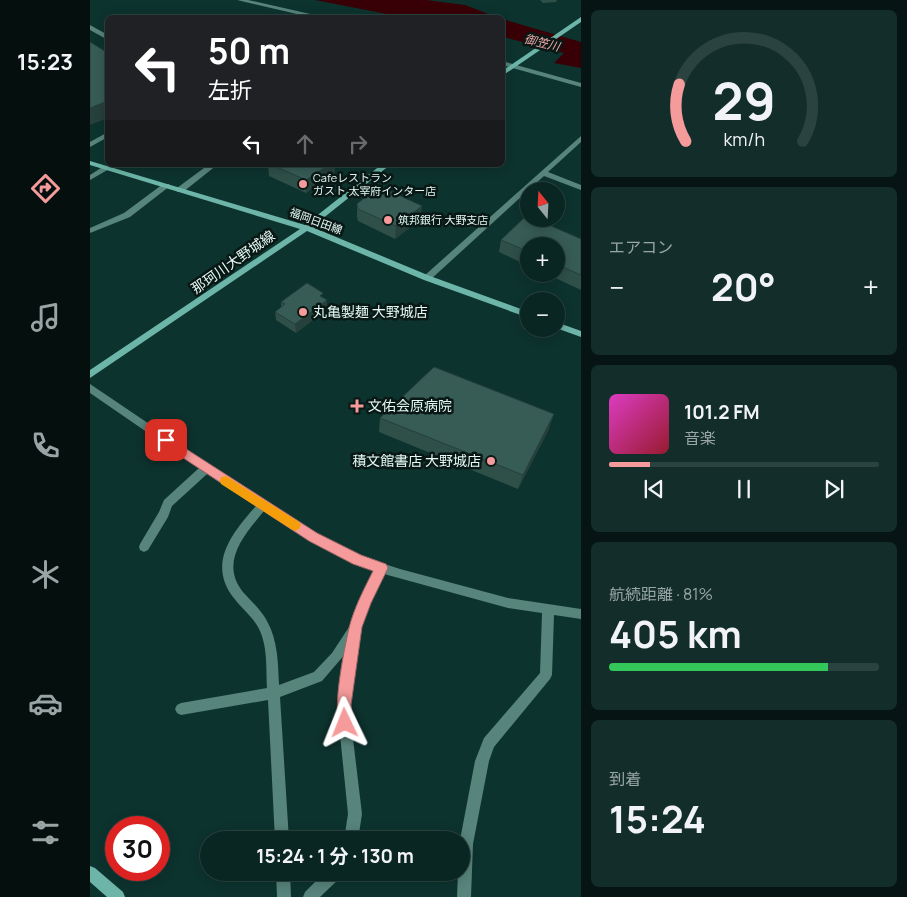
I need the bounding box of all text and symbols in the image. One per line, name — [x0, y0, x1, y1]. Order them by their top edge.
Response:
text: 50 m — [208, 27, 290, 75]
water label: 御笠川 — [523, 30, 564, 56]
icon: left — [125, 35, 190, 100]
text: 15:23 — [17, 47, 73, 77]
text: 29 — [712, 65, 776, 136]
text: 左折 — [208, 75, 252, 105]
text: km/h — [723, 127, 765, 151]
icon: left — [238, 130, 266, 158]
icon: ahead — [291, 130, 319, 158]
icon: right — [344, 130, 372, 158]
place label: Cafeレストラン ガスト 太宰府インター店 — [313, 170, 436, 198]
icon: directions — [28, 171, 63, 206]
marker: Cafeレストラン ガスト 太宰府インター店 — [297, 178, 309, 190]
north arrow — [520, 182, 565, 228]
map controls — [520, 182, 565, 337]
street label: 福岡日田線 — [288, 204, 345, 237]
place label: 筑邦銀行 大野支店 — [398, 212, 488, 227]
marker: 筑邦銀行 大野支店 — [382, 214, 394, 226]
street label: 那珂川大野城線 — [187, 226, 278, 297]
text: エアコン — [609, 236, 673, 258]
button: + — [520, 237, 565, 282]
text: 20° — [711, 260, 776, 312]
text: − — [609, 268, 624, 306]
text: + — [863, 268, 879, 306]
button: − — [520, 292, 565, 337]
icon: music — [28, 300, 63, 335]
place label: 丸亀製麺 大野城店 — [313, 302, 428, 321]
marker: 丸亀製麺 大野城店 — [297, 306, 309, 318]
place label: 文佑会原病院 — [368, 396, 452, 415]
marker: 文佑会原病院 — [350, 399, 364, 413]
text: 101.2 FM — [684, 399, 759, 425]
pin — [145, 419, 187, 461]
icon: arrive — [152, 426, 180, 454]
text: 音楽 — [684, 427, 716, 449]
icon: phone — [28, 428, 63, 463]
place label: 積文館書店 大野城店 — [352, 451, 481, 470]
marker: 積文館書店 大野城店 — [485, 455, 497, 467]
icon: previous — [640, 475, 668, 503]
icon: pause — [730, 475, 758, 503]
icon: next — [820, 475, 848, 503]
icon: climate — [28, 557, 63, 592]
text: 航続距離 · 81% — [609, 583, 713, 605]
text: 405 km — [609, 607, 742, 659]
icon: car — [28, 686, 63, 721]
position arrow — [318, 696, 370, 748]
text: 到着 — [609, 768, 641, 790]
text: 15:24 — [609, 792, 706, 844]
icon: filters — [28, 815, 63, 850]
speed limit sign: 30 — [105, 816, 170, 881]
text: 15:24 · 1 分 · 130 m — [256, 843, 414, 869]

